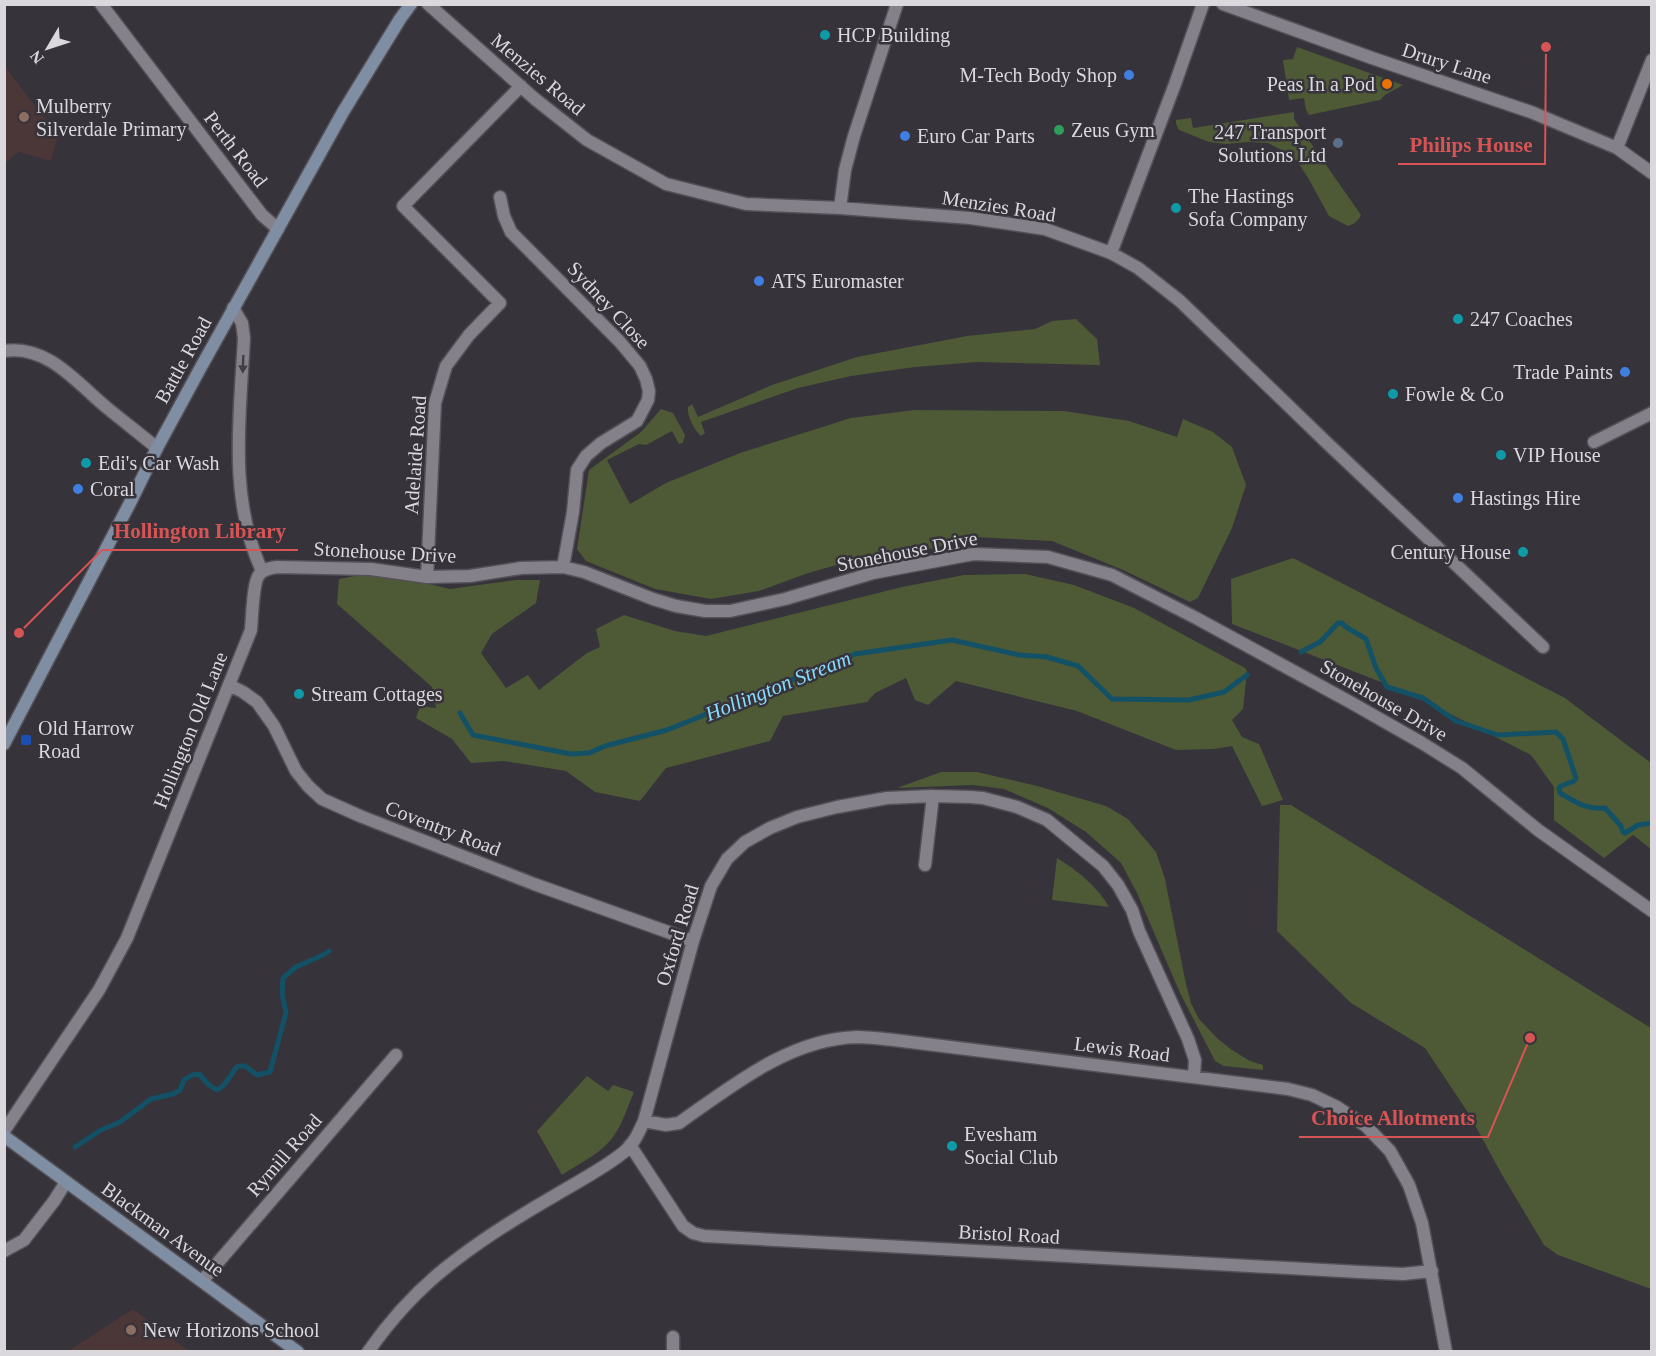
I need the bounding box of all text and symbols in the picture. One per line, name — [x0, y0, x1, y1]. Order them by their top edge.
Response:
north arrow — [18, 18, 78, 78]
place label: HCP Building — [837, 24, 950, 47]
marker: HCP Building — [818, 28, 832, 42]
street label: Menzies Road — [487, 29, 589, 119]
street label: Drury Lane — [1399, 38, 1495, 89]
text: N — [26, 47, 47, 67]
place label: M-Tech Body Shop — [960, 64, 1117, 87]
marker: M-Tech Body Shop — [1122, 68, 1136, 82]
place label: Peas In a Pod — [1267, 73, 1375, 95]
marker: Peas In a Pod — [1380, 77, 1394, 91]
place label: Mulberry Silverdale Primary — [36, 95, 187, 141]
street label: Perth Road — [200, 107, 272, 191]
marker: Mulberry Silverdale Primary — [17, 110, 31, 124]
place label: Zeus Gym — [1071, 119, 1155, 142]
place label: 247 Transport Solutions Ltd — [1214, 121, 1326, 166]
marker: Zeus Gym — [1052, 123, 1066, 137]
place label: Euro Car Parts — [917, 125, 1035, 147]
callout: Philips House — [1398, 125, 1545, 164]
marker: Euro Car Parts — [898, 129, 912, 143]
text: Philips House — [1409, 133, 1533, 157]
marker: 247 Transport Solutions Ltd — [1331, 136, 1345, 150]
place label: The Hastings Sofa Company — [1188, 185, 1307, 231]
street label: Menzies Road — [940, 186, 1058, 226]
marker: The Hastings Sofa Company — [1169, 201, 1183, 215]
street label: Sydney Close — [563, 257, 655, 354]
place label: ATS Euromaster — [771, 270, 904, 292]
marker: ATS Euromaster — [752, 274, 766, 288]
place label: 247 Coaches — [1470, 308, 1573, 330]
marker: 247 Coaches — [1451, 312, 1465, 326]
street label: Battle Road — [150, 313, 216, 407]
one-way arrow — [238, 355, 247, 374]
place label: Trade Paints — [1513, 361, 1613, 383]
marker: Trade Paints — [1618, 365, 1632, 379]
place label: Fowle & Co — [1405, 383, 1504, 405]
marker: Fowle & Co — [1386, 387, 1400, 401]
street label: Adelaide Road — [400, 395, 430, 515]
place label: VIP House — [1513, 444, 1601, 466]
marker: VIP House — [1494, 448, 1508, 462]
place label: Edi's Car Wash — [98, 452, 220, 474]
marker: Edi's Car Wash — [79, 456, 93, 470]
place label: Coral — [90, 478, 135, 500]
marker: Coral — [71, 482, 85, 496]
place label: Hastings Hire — [1470, 487, 1581, 510]
marker: Hastings Hire — [1451, 491, 1465, 505]
callout: Hollington Library — [102, 511, 298, 550]
text: Hollington Library — [114, 519, 287, 543]
street label: Stonehouse Drive — [835, 527, 979, 575]
street label: Stonehouse Drive — [313, 537, 457, 567]
place label: Century House — [1390, 541, 1511, 564]
marker: Century House — [1516, 545, 1530, 559]
water label: Hollington Stream — [701, 646, 854, 727]
street label: Hollington Old Lane — [149, 649, 232, 812]
street label: Stonehouse Drive — [1317, 655, 1451, 745]
place label: Stream Cottages — [311, 683, 443, 706]
marker: Stream Cottages — [292, 687, 306, 701]
place label: Old Harrow Road — [38, 717, 135, 762]
marker: Old Harrow Road — [19, 733, 33, 747]
street label: Coventry Road — [382, 796, 504, 861]
street label: Oxford Road — [651, 882, 703, 988]
street label: Lewis Road — [1073, 1032, 1171, 1066]
callout: Choice Allotments — [1299, 1098, 1488, 1137]
text: Choice Allotments — [1311, 1106, 1475, 1130]
street label: Rymill Road — [242, 1109, 327, 1201]
place label: Evesham Social Club — [964, 1123, 1058, 1168]
marker: Evesham Social Club — [945, 1139, 959, 1153]
street label: Blackman Avenue — [98, 1177, 228, 1281]
street label: Bristol Road — [958, 1220, 1060, 1248]
place label: New Horizons School — [143, 1319, 320, 1341]
marker: New Horizons School — [124, 1323, 138, 1337]

